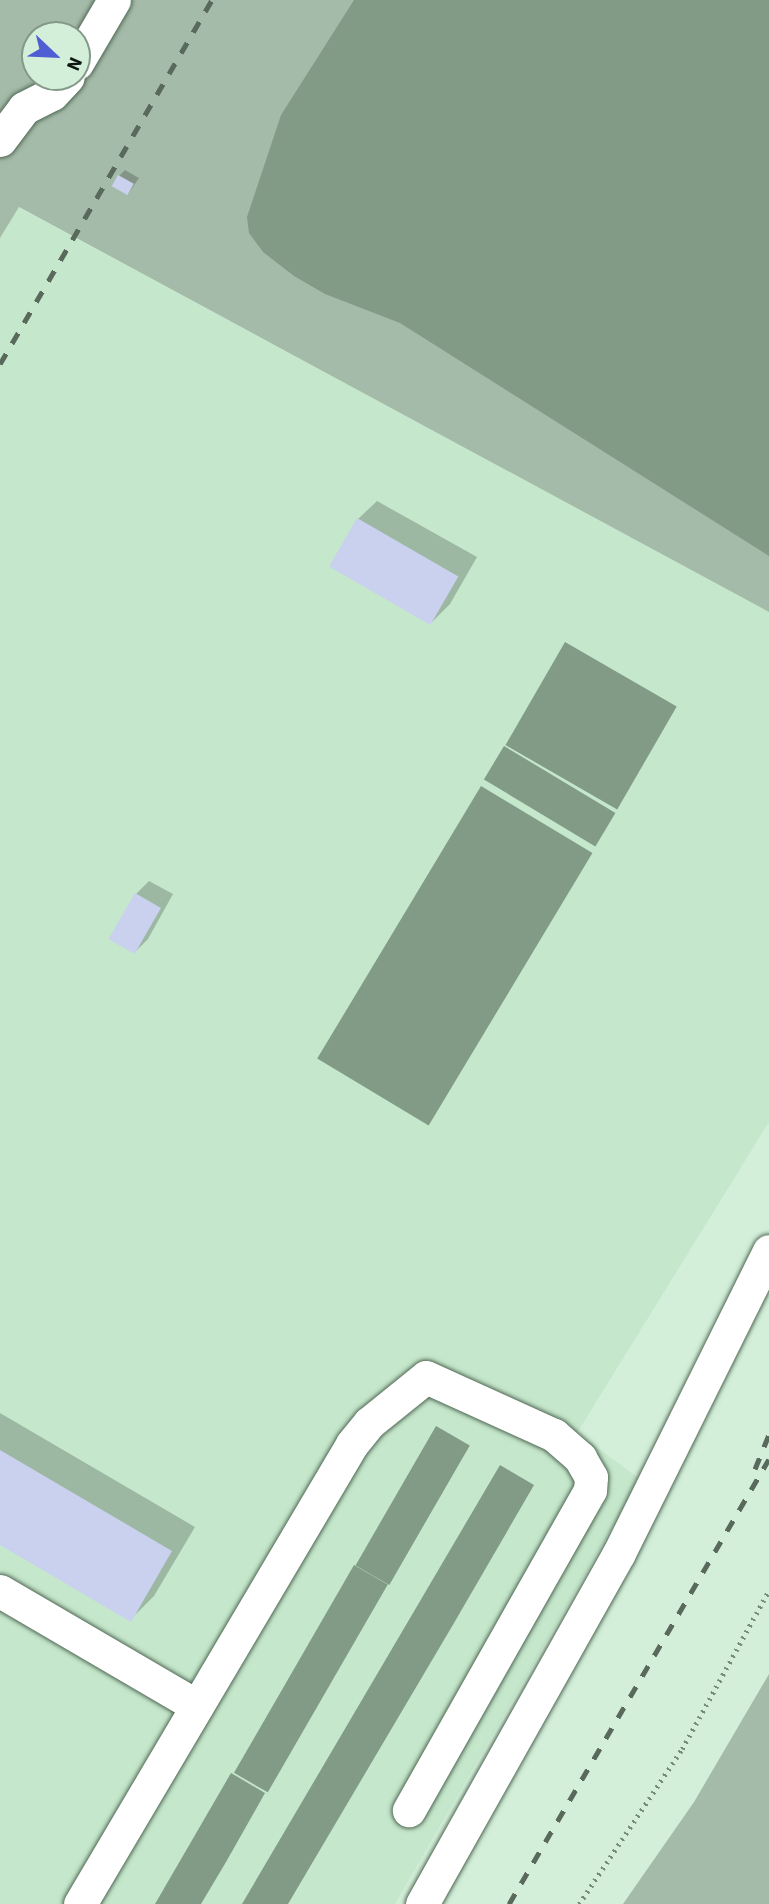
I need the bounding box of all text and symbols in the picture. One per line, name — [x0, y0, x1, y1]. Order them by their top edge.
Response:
north arrow — [21, 21, 91, 91]
text: N — [59, 53, 89, 75]

